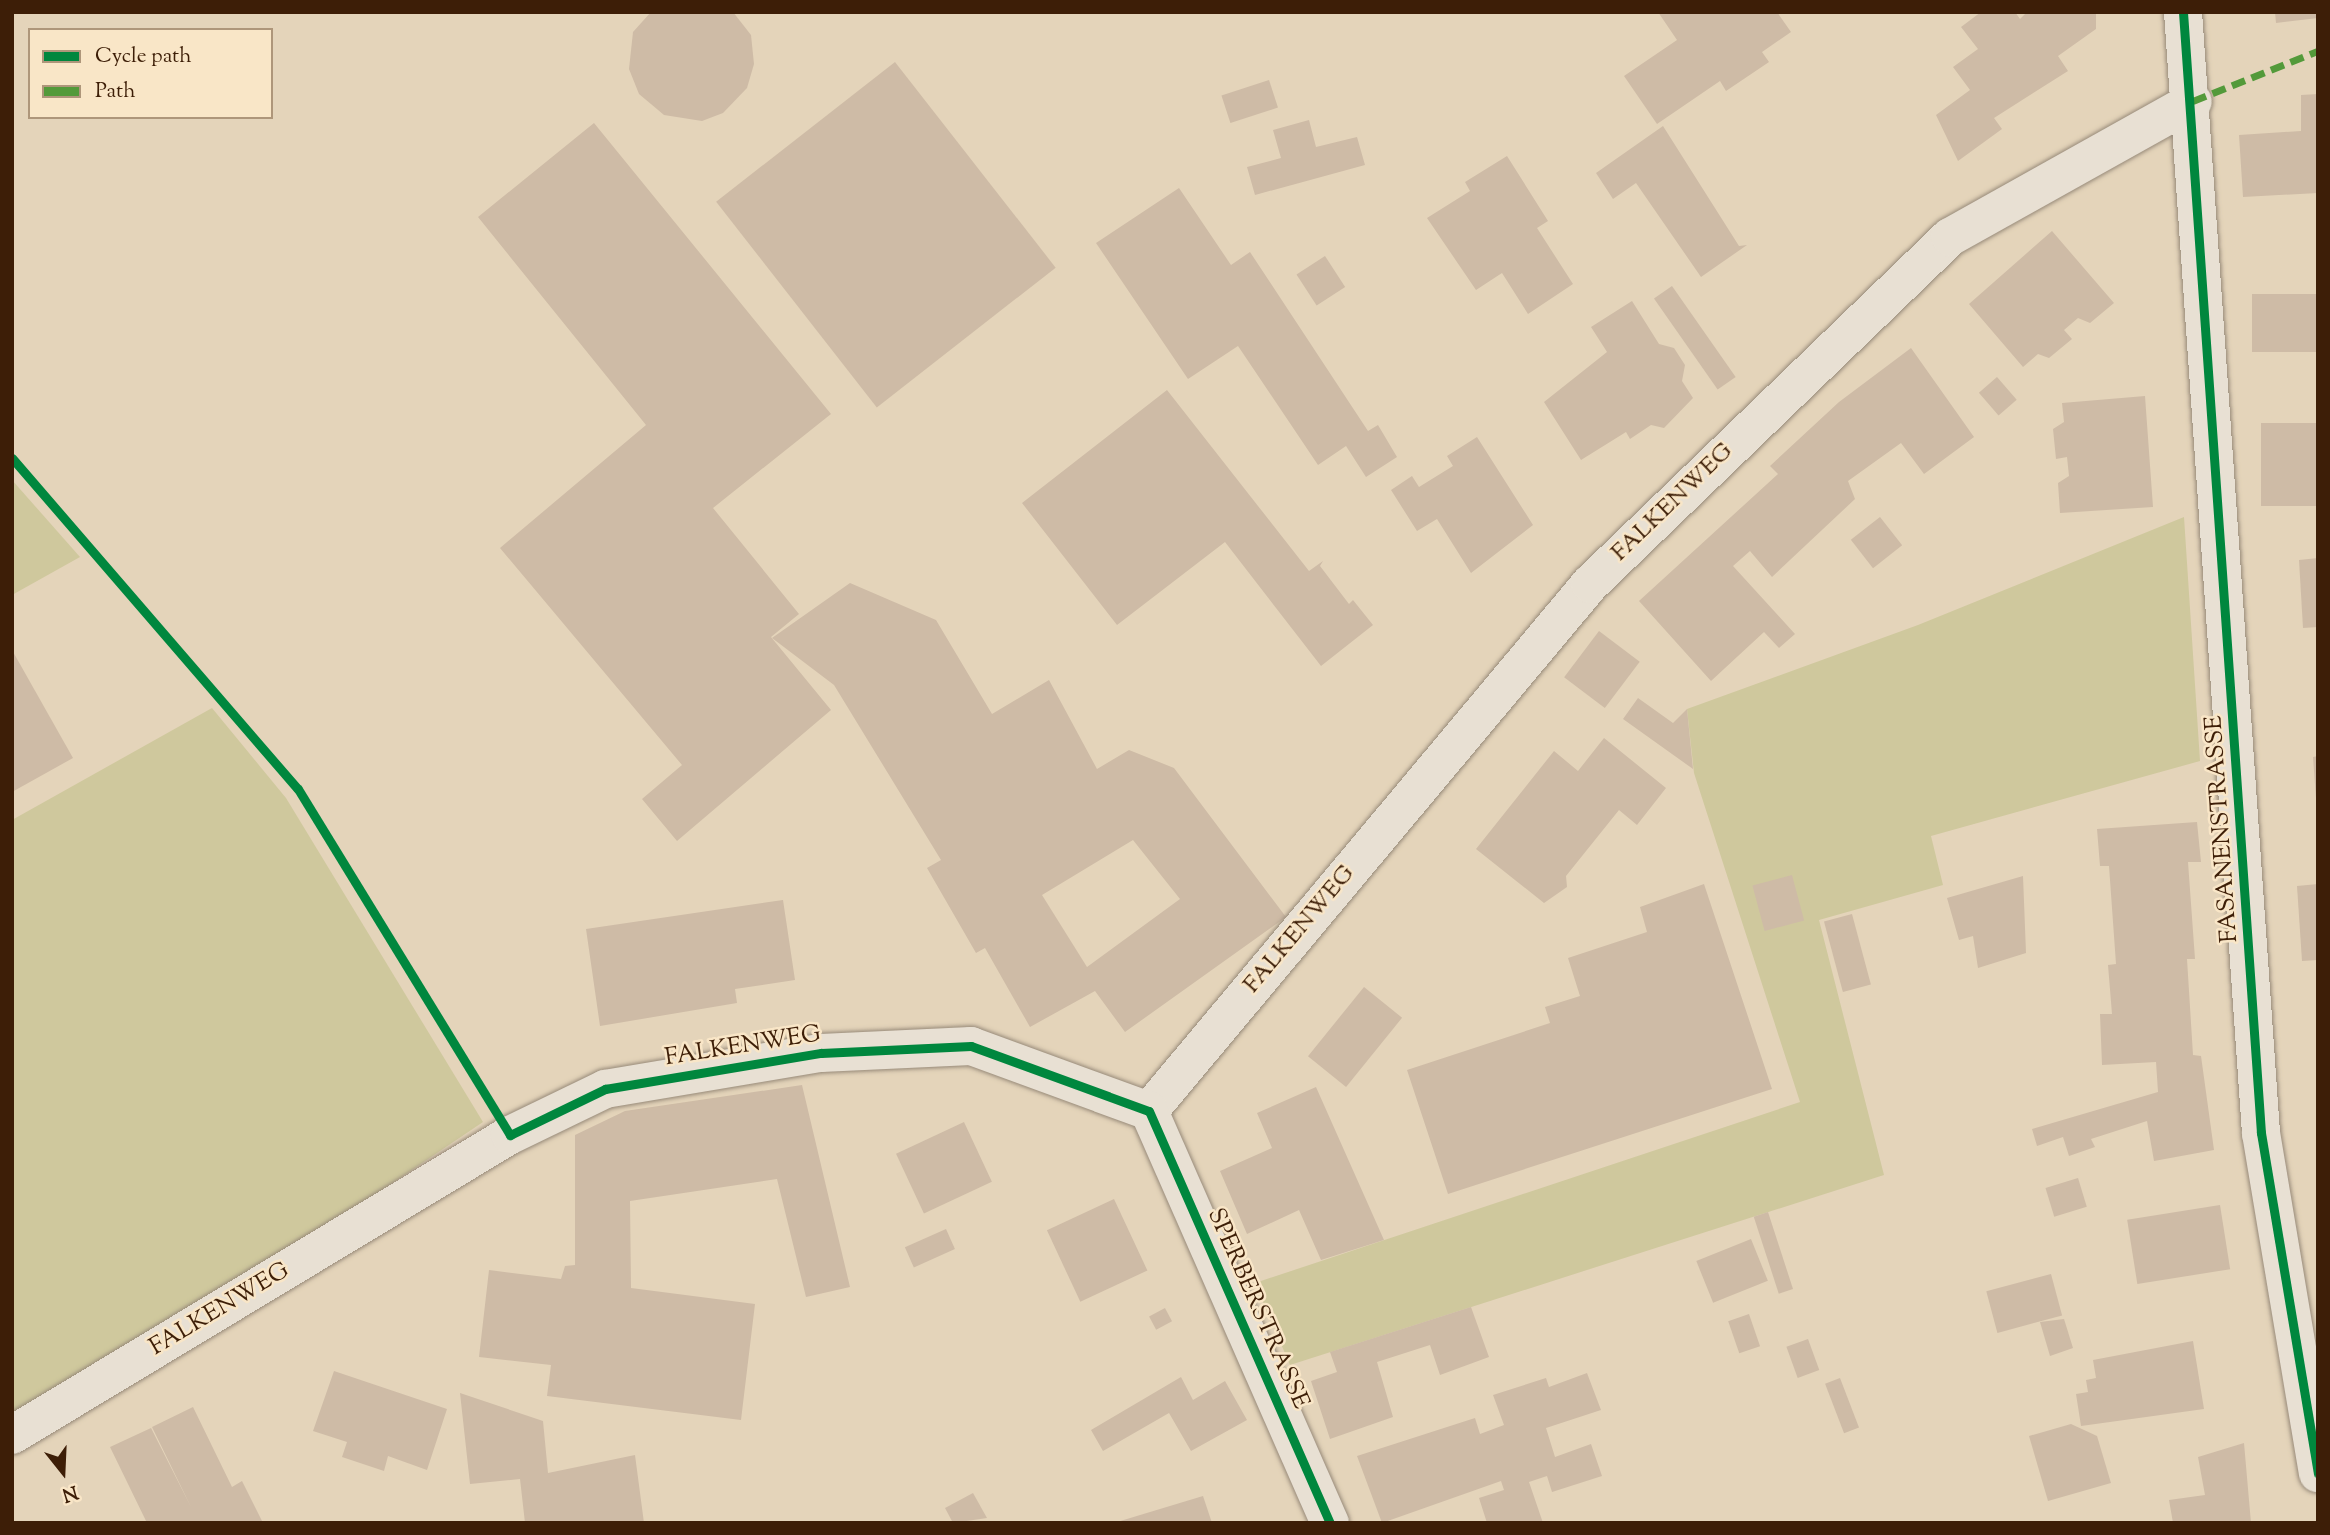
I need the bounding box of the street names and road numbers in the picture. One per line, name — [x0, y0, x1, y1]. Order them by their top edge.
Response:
street label: FALKENWEG — [1606, 438, 1740, 568]
street label: FASANENSTRASSE — [2201, 715, 2245, 943]
street label: FALKENWEG — [1238, 860, 1362, 1000]
street label: FALKENWEG — [663, 1020, 823, 1074]
street label: SPERBERSTRASSE — [1200, 1204, 1314, 1414]
street label: FALKENWEG — [145, 1257, 295, 1363]

